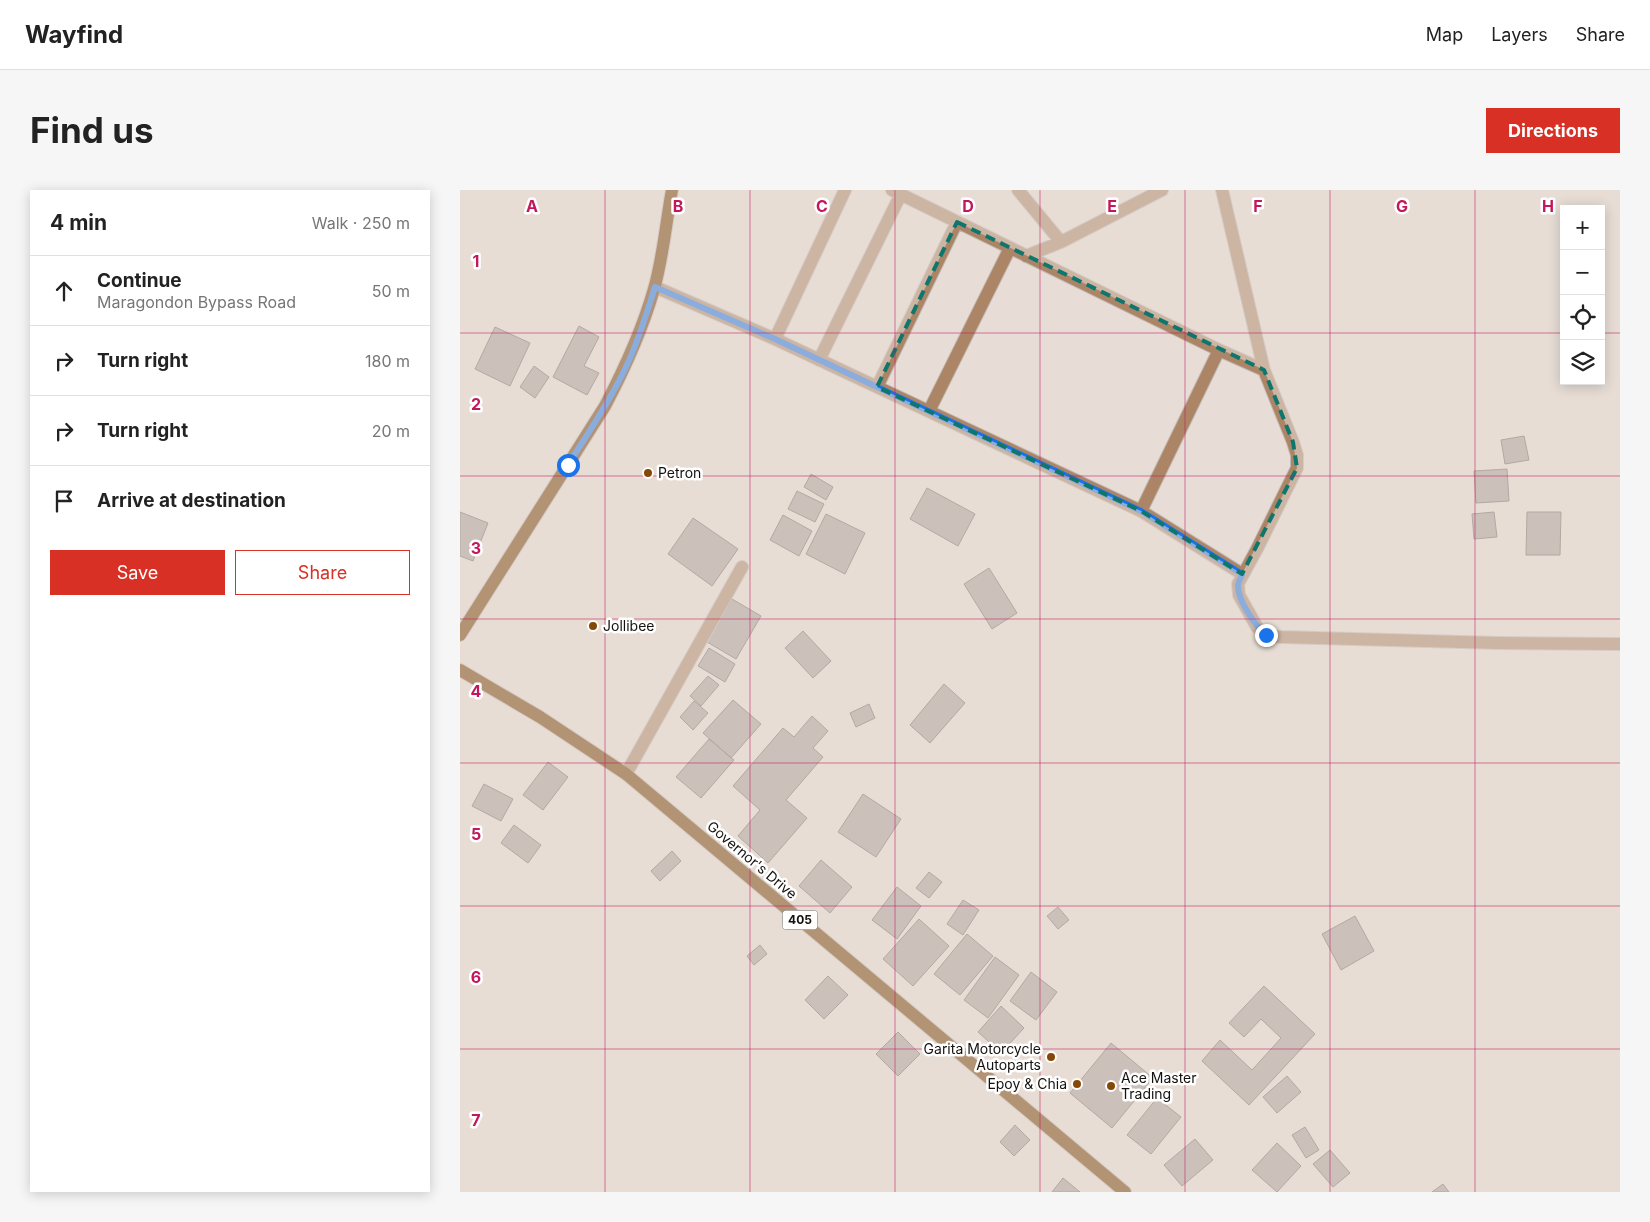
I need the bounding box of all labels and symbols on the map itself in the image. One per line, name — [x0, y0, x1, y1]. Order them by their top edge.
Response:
text: A — [526, 196, 538, 216]
text: B — [673, 196, 683, 216]
text: C — [816, 196, 828, 216]
text: D — [962, 196, 974, 216]
text: E — [1107, 196, 1117, 216]
text: F — [1253, 196, 1263, 216]
text: G — [1396, 196, 1408, 216]
text: H — [1542, 196, 1554, 216]
text: 1 — [473, 251, 479, 271]
text: 2 — [471, 394, 481, 414]
route start — [557, 454, 580, 477]
place label: Petron — [658, 464, 701, 481]
marker: Petron — [642, 467, 654, 479]
text: 3 — [471, 538, 481, 558]
place label: Jollibee — [603, 617, 654, 634]
marker: Jollibee — [587, 620, 599, 632]
route end — [1255, 624, 1278, 647]
text: 4 — [471, 681, 482, 701]
street label: Governor's Drive — [704, 817, 801, 902]
text: 5 — [471, 824, 481, 844]
road number: 405 — [782, 910, 818, 930]
text: 6 — [471, 967, 481, 987]
place label: Garita Motorcycle Autoparts — [924, 1040, 1041, 1073]
marker: Garita Motorcycle Autoparts — [1045, 1051, 1057, 1063]
place label: Ace Master Trading — [1121, 1069, 1197, 1102]
place label: Epoy & Chia — [987, 1075, 1067, 1092]
marker: Epoy & Chia — [1071, 1078, 1083, 1090]
marker: Ace Master Trading — [1105, 1080, 1117, 1092]
text: 7 — [471, 1110, 481, 1130]

